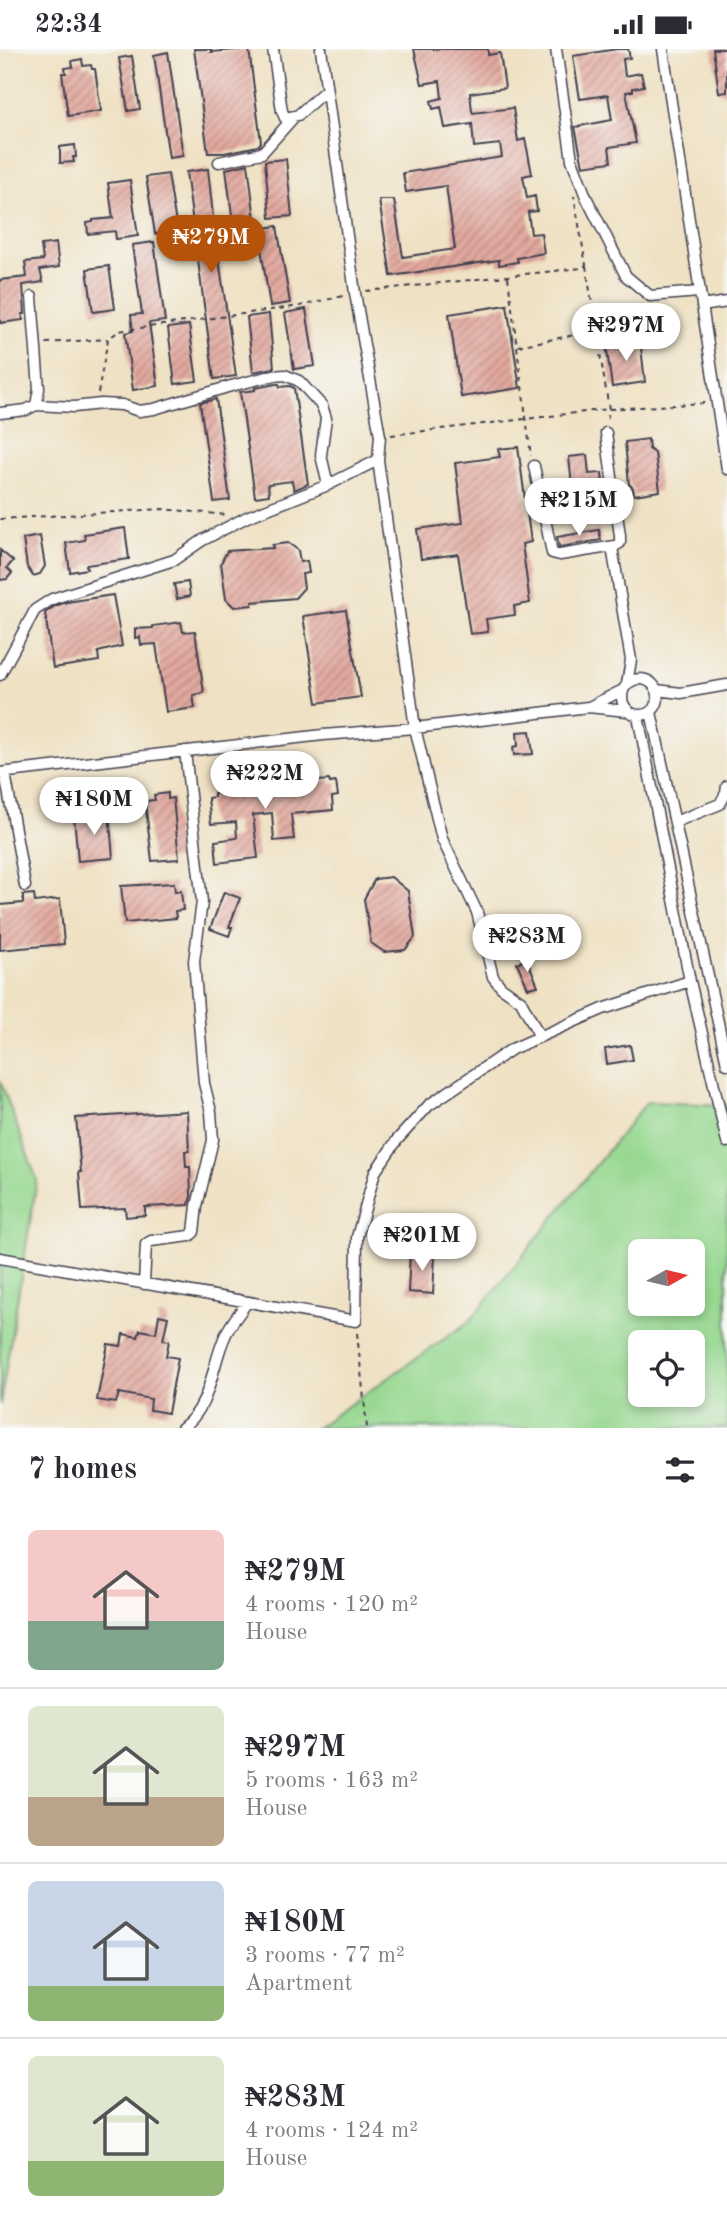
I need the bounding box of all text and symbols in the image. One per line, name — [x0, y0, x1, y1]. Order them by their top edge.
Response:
text: 22:34 — [35, 12, 103, 38]
pin: ₦279M — [162, 215, 260, 275]
text: ₦279M — [172, 226, 250, 249]
pin: ₦297M — [577, 303, 675, 363]
text: ₦297M — [587, 314, 665, 337]
pin: ₦215M — [530, 479, 628, 538]
text: ₦215M — [540, 489, 618, 512]
pin: ₦222M — [216, 751, 314, 811]
text: ₦222M — [226, 762, 304, 785]
pin: ₦180M — [45, 777, 143, 837]
text: ₦180M — [55, 788, 133, 811]
pin: ₦283M — [478, 915, 576, 974]
text: ₦283M — [488, 925, 566, 948]
pin: ₦201M — [373, 1213, 471, 1273]
text: ₦201M — [383, 1224, 461, 1247]
north arrow — [628, 1239, 705, 1316]
map controls — [628, 1239, 705, 1407]
button: locate — [628, 1330, 705, 1407]
icon: filters — [661, 1451, 699, 1489]
text: 7 homes — [28, 1455, 137, 1485]
text: ₦279M — [245, 1557, 346, 1587]
icon: home — [84, 1558, 168, 1642]
text: 4 rooms · 120 m² — [245, 1593, 418, 1616]
text: House — [245, 1621, 307, 1644]
text: ₦297M — [245, 1733, 346, 1763]
icon: home — [84, 1734, 168, 1818]
text: 5 rooms · 163 m² — [245, 1769, 418, 1792]
text: House — [245, 1797, 307, 1820]
text: ₦180M — [245, 1908, 346, 1938]
icon: home — [84, 1909, 168, 1993]
text: 3 rooms · 77 m² — [245, 1944, 405, 1967]
text: Apartment — [245, 1972, 353, 1995]
text: ₦283M — [245, 2083, 346, 2113]
icon: home — [84, 2084, 168, 2168]
text: 4 rooms · 124 m² — [245, 2119, 418, 2142]
text: House — [245, 2147, 307, 2170]

